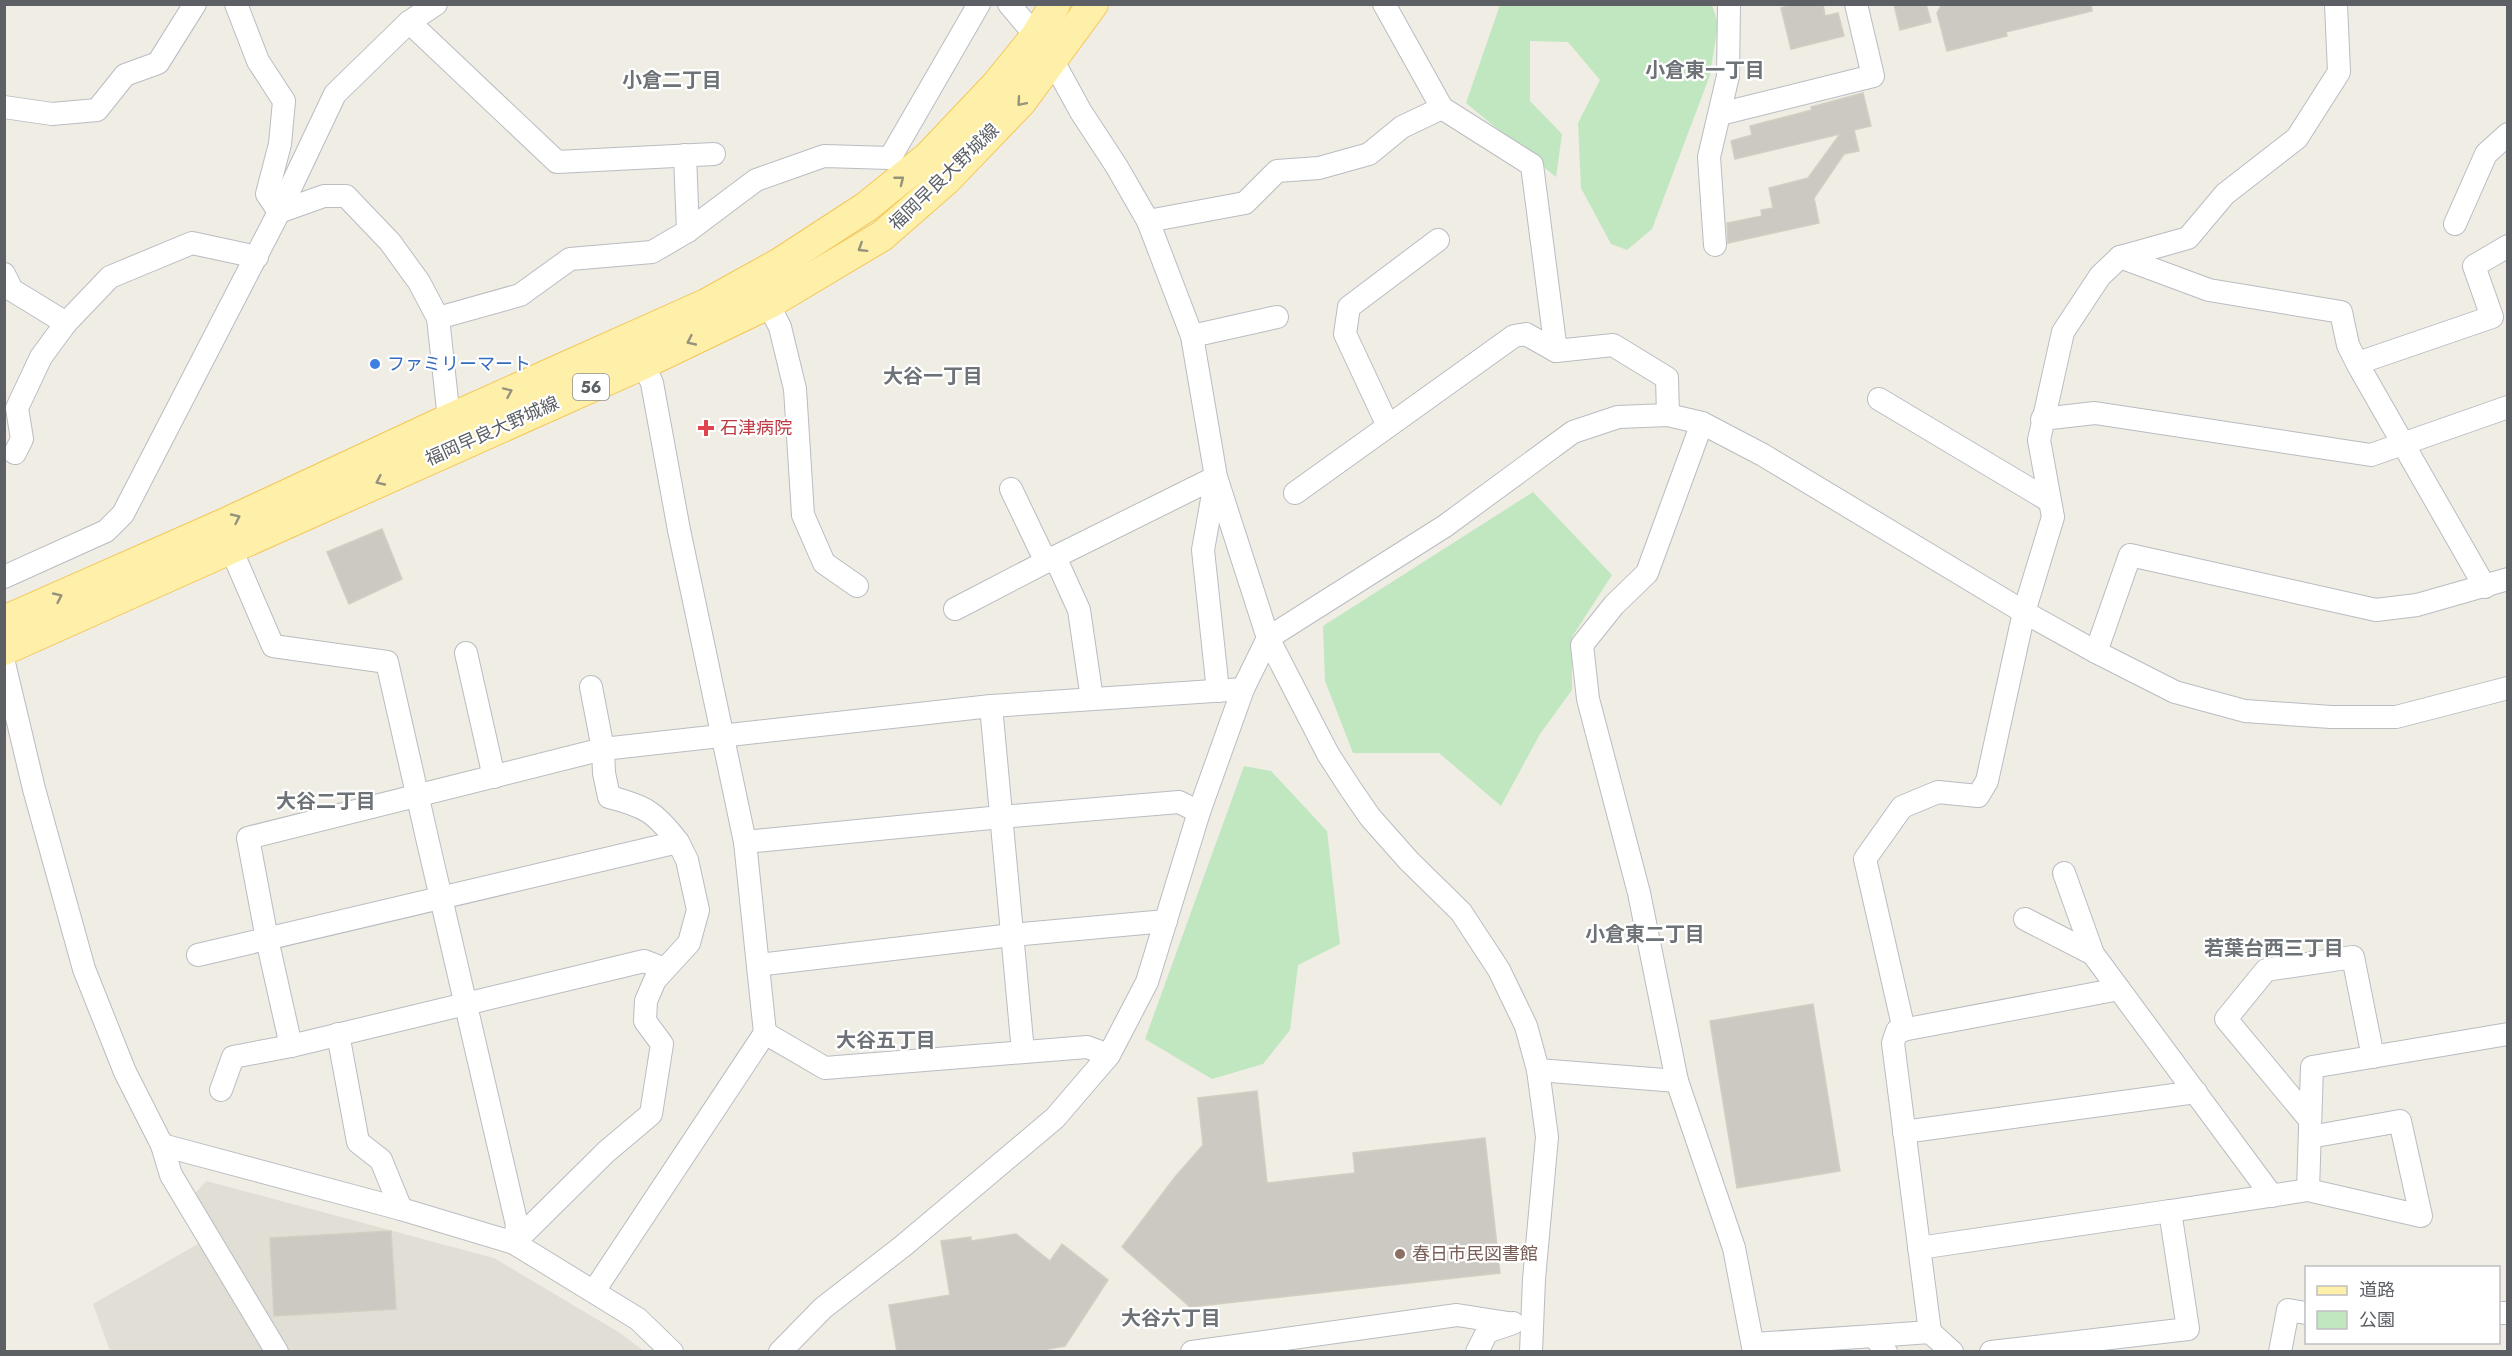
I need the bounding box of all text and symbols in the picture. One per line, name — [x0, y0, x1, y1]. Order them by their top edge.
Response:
district label: 小倉東一丁目 — [1645, 56, 1765, 85]
district label: 小倉二丁目 — [622, 66, 722, 95]
one-way arrow — [1017, 95, 1028, 106]
street label: 福岡早良大野城線 — [883, 118, 1005, 236]
one-way arrow — [893, 176, 904, 187]
one-way arrow — [858, 240, 868, 252]
one-way arrow — [687, 333, 698, 345]
place label: ファミリーマート — [387, 351, 531, 377]
marker: ファミリーマート — [368, 357, 382, 371]
district label: 大谷一丁目 — [883, 362, 983, 391]
road number: 56 — [573, 374, 609, 400]
one-way arrow — [502, 387, 513, 399]
street label: 福岡早良大野城線 — [421, 390, 563, 472]
place label: 石津病院 — [720, 415, 792, 441]
marker: 石津病院 — [697, 419, 715, 437]
one-way arrow — [375, 474, 386, 486]
one-way arrow — [230, 514, 241, 526]
one-way arrow — [51, 593, 62, 605]
district label: 大谷二丁目 — [276, 787, 376, 816]
district label: 小倉東二丁目 — [1585, 920, 1705, 949]
district label: 若葉台西三丁目 — [2204, 934, 2344, 963]
district label: 大谷五丁目 — [836, 1026, 936, 1055]
place label: 春日市民図書館 — [1412, 1241, 1538, 1267]
marker: 春日市民図書館 — [1393, 1247, 1407, 1261]
legend — [2305, 1266, 2500, 1344]
text: 道路 — [2359, 1277, 2395, 1303]
district label: 大谷六丁目 — [1121, 1304, 1221, 1333]
text: 公園 — [2359, 1307, 2395, 1333]

